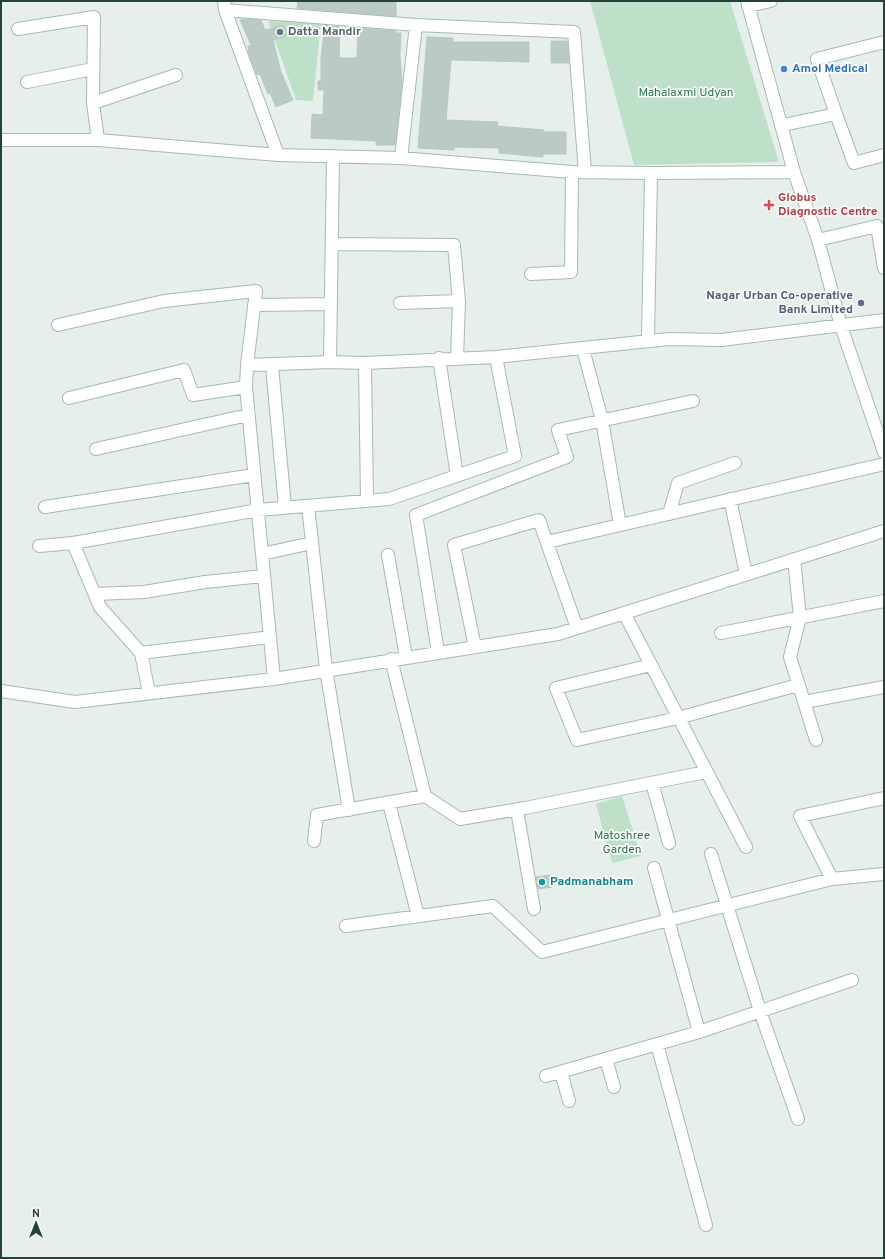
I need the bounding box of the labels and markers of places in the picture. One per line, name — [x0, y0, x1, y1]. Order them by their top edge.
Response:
place label: Datta Mandir — [288, 24, 361, 40]
marker: Datta Mandir — [275, 27, 285, 37]
place label: Amol Medical — [792, 61, 868, 77]
marker: Amol Medical — [779, 64, 789, 74]
place label: Globus Diagnostic Centre — [778, 190, 878, 220]
marker: Globus Diagnostic Centre — [763, 199, 775, 211]
place label: Nagar Urban Co-operative Bank Limited — [706, 288, 853, 318]
marker: Nagar Urban Co-operative Bank Limited — [856, 298, 866, 308]
place label: Padmanabham — [550, 874, 633, 890]
marker: Padmanabham — [537, 877, 547, 887]

